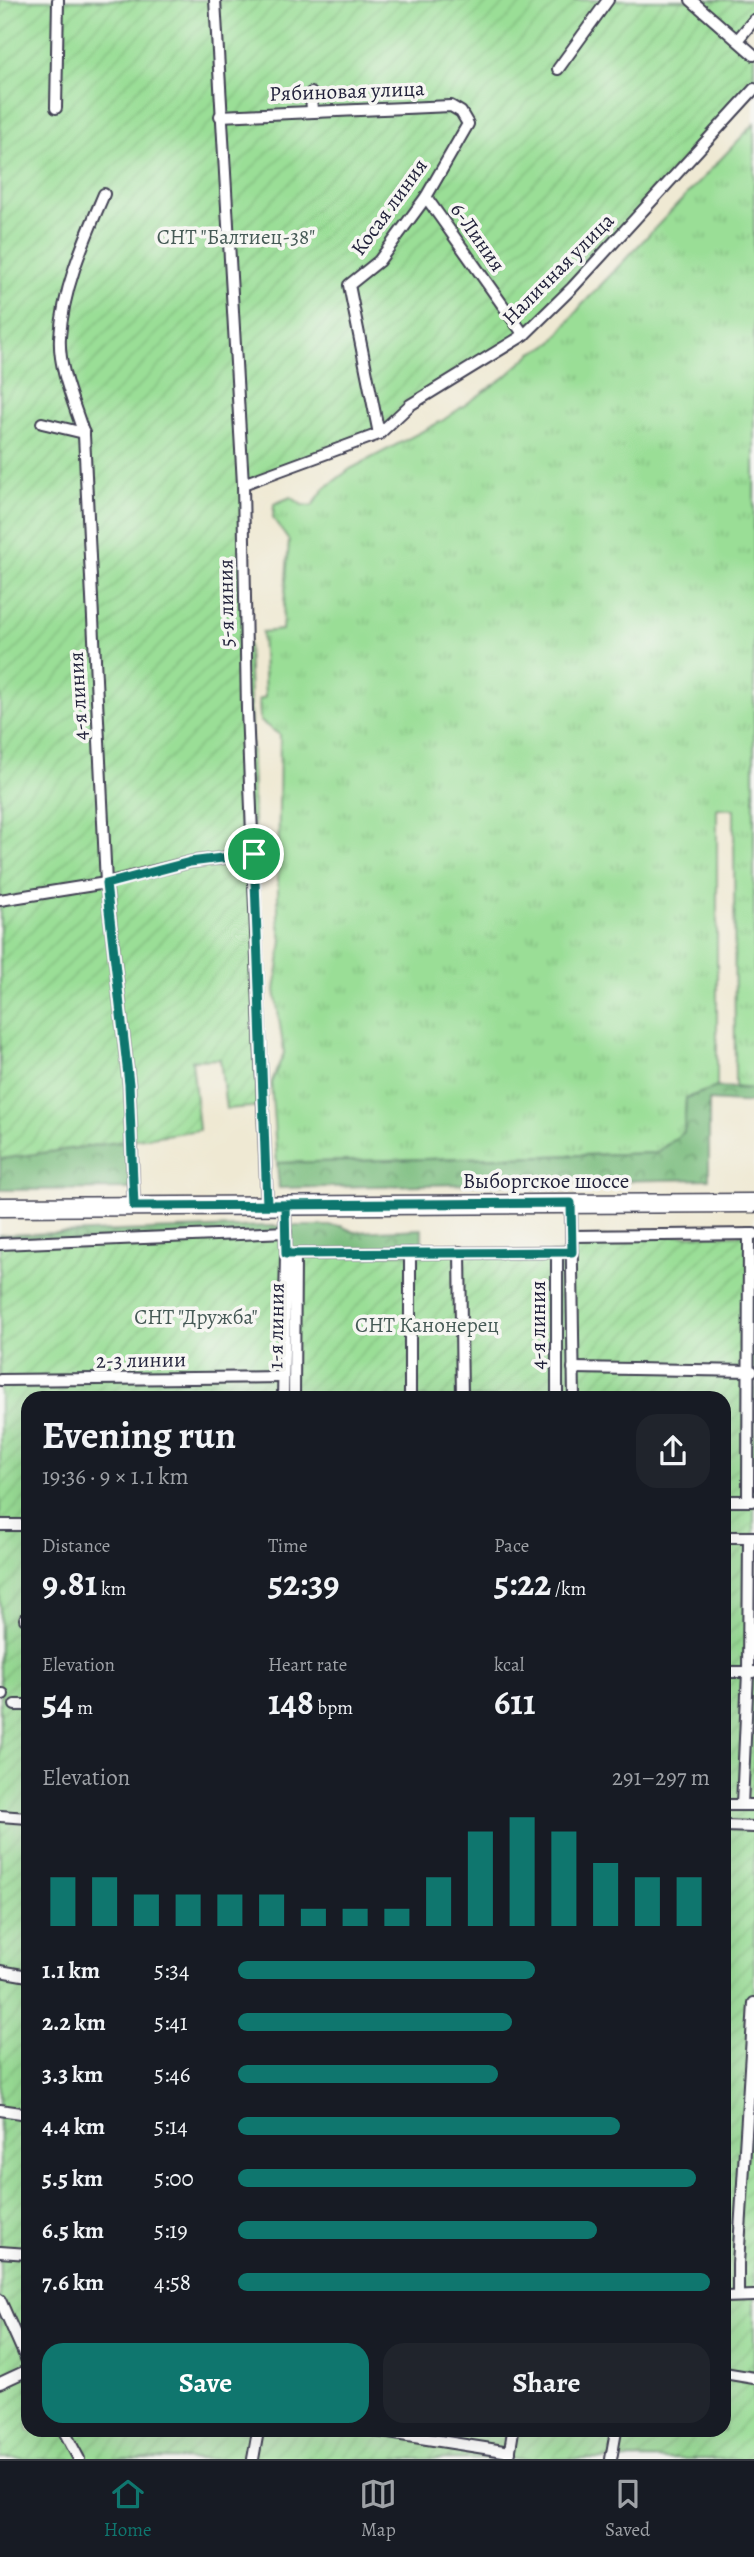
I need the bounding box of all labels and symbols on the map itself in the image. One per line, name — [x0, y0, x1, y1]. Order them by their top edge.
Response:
street label: Рябиновая улица — [269, 74, 425, 108]
street label: Косая линия — [344, 153, 434, 261]
street label: 6-Линия — [444, 197, 512, 277]
street label: Наличная улица — [496, 207, 620, 331]
park label: СНТ "Балтиец-38" — [157, 223, 315, 251]
street label: 5-я линия — [211, 559, 241, 647]
street label: 4-я линия — [62, 651, 94, 741]
pin — [224, 824, 284, 884]
street label: Выборгское шоссе — [463, 1167, 629, 1195]
street label: 4-я линия — [524, 1281, 552, 1369]
street label: 1-я линия — [261, 1283, 291, 1369]
park label: СНТ "Дружба" — [134, 1303, 258, 1331]
park label: СНТ Канонерец — [355, 1311, 499, 1339]
street label: 2-3 линии — [96, 1345, 186, 1375]

